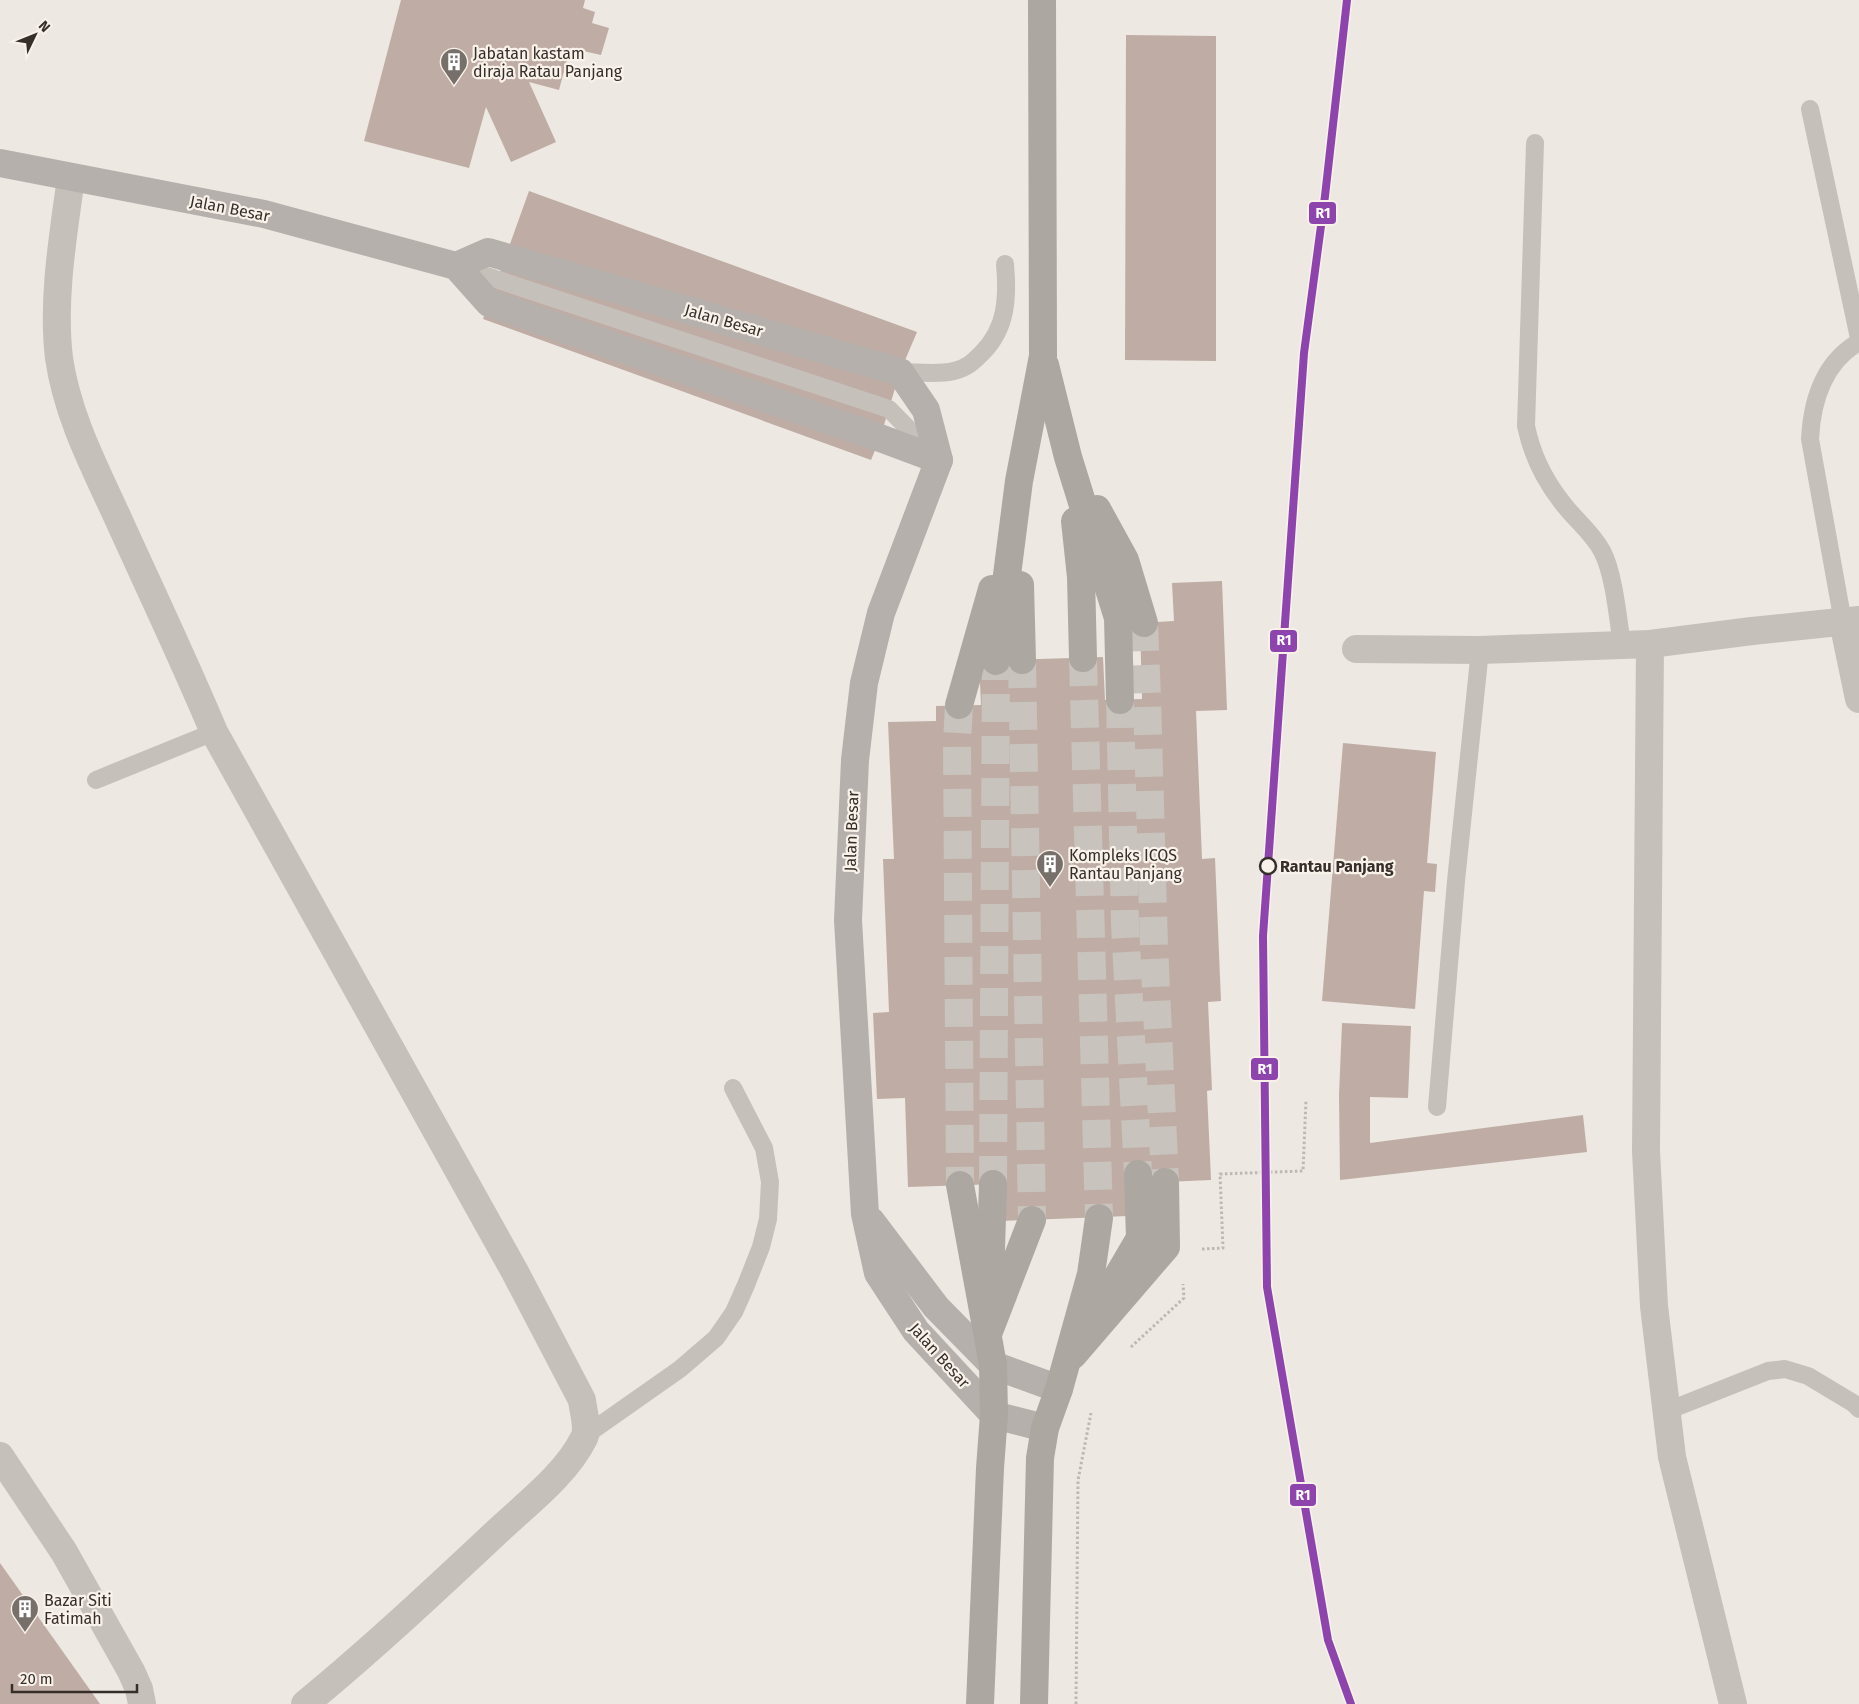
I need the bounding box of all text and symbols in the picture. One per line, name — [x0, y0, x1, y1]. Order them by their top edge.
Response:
north arrow — [10, 10, 60, 60]
text: N — [35, 17, 54, 36]
place label: Jabatan kastam diraja Ratau Panjang — [473, 44, 623, 81]
building icon: Jabatan kastam diraja Ratau Panjang — [439, 47, 469, 86]
street label: Jalan Besar — [188, 191, 272, 226]
line badge: R1 — [1308, 201, 1337, 225]
text: R1 — [1316, 205, 1330, 222]
street label: Jalan Besar — [682, 300, 766, 341]
line badge: R1 — [1269, 629, 1298, 653]
text: R1 — [1277, 632, 1291, 649]
street label: Jalan Besar — [841, 789, 862, 872]
place label: Kompleks ICQS Rantau Panjang — [1069, 846, 1183, 883]
building icon: Kompleks ICQS Rantau Panjang — [1035, 849, 1065, 888]
marker: Rantau Panjang — [1259, 857, 1277, 875]
place label: Rantau Panjang — [1280, 857, 1394, 876]
line badge: R1 — [1250, 1057, 1279, 1081]
text: R1 — [1258, 1061, 1272, 1078]
street label: Jalan Besar — [905, 1319, 974, 1392]
line badge: R1 — [1289, 1483, 1317, 1507]
text: R1 — [1296, 1487, 1310, 1504]
place label: Bazar Siti Fatimah — [44, 1591, 112, 1628]
building icon: Bazar Siti Fatimah — [10, 1594, 40, 1633]
scale bar — [12, 1662, 138, 1694]
text: 20 m — [20, 1670, 53, 1688]

